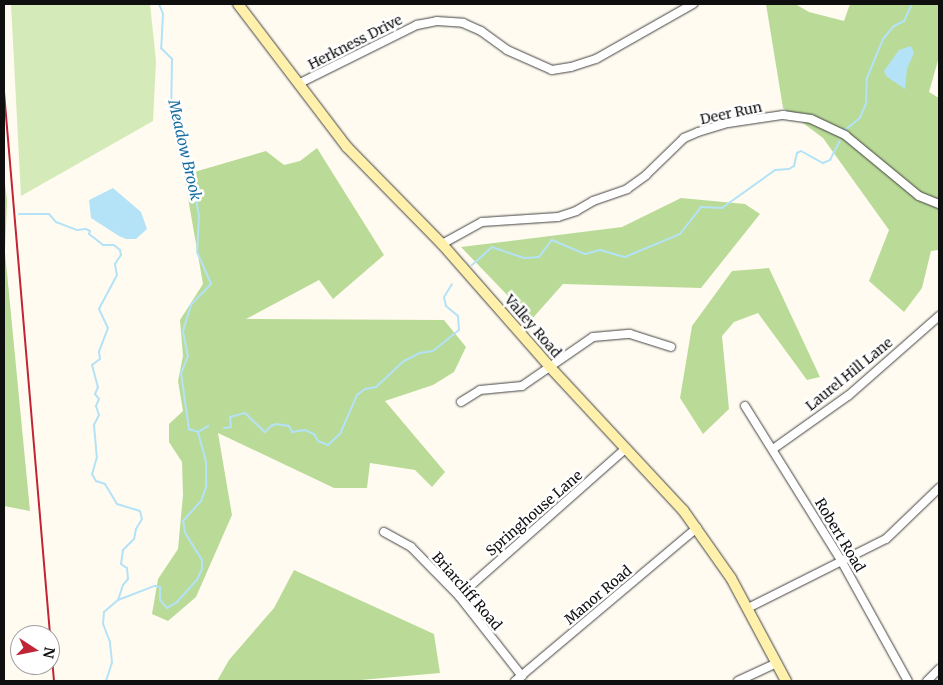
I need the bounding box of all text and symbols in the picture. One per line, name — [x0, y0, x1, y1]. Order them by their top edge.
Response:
street label: Herkness Drive — [305, 11, 405, 73]
water label: Meadow Brook — [165, 98, 205, 202]
street label: Deer Run — [699, 98, 763, 128]
street label: Valley Road — [501, 291, 565, 361]
street label: Laurel Hill Lane — [802, 334, 896, 414]
street label: Springhouse Lane — [482, 467, 586, 559]
street label: Robert Road — [811, 495, 869, 575]
street label: Briarcliff Road — [429, 549, 505, 633]
street label: Manor Road — [561, 562, 635, 628]
north arrow — [10, 625, 60, 675]
text: N — [39, 646, 59, 660]

